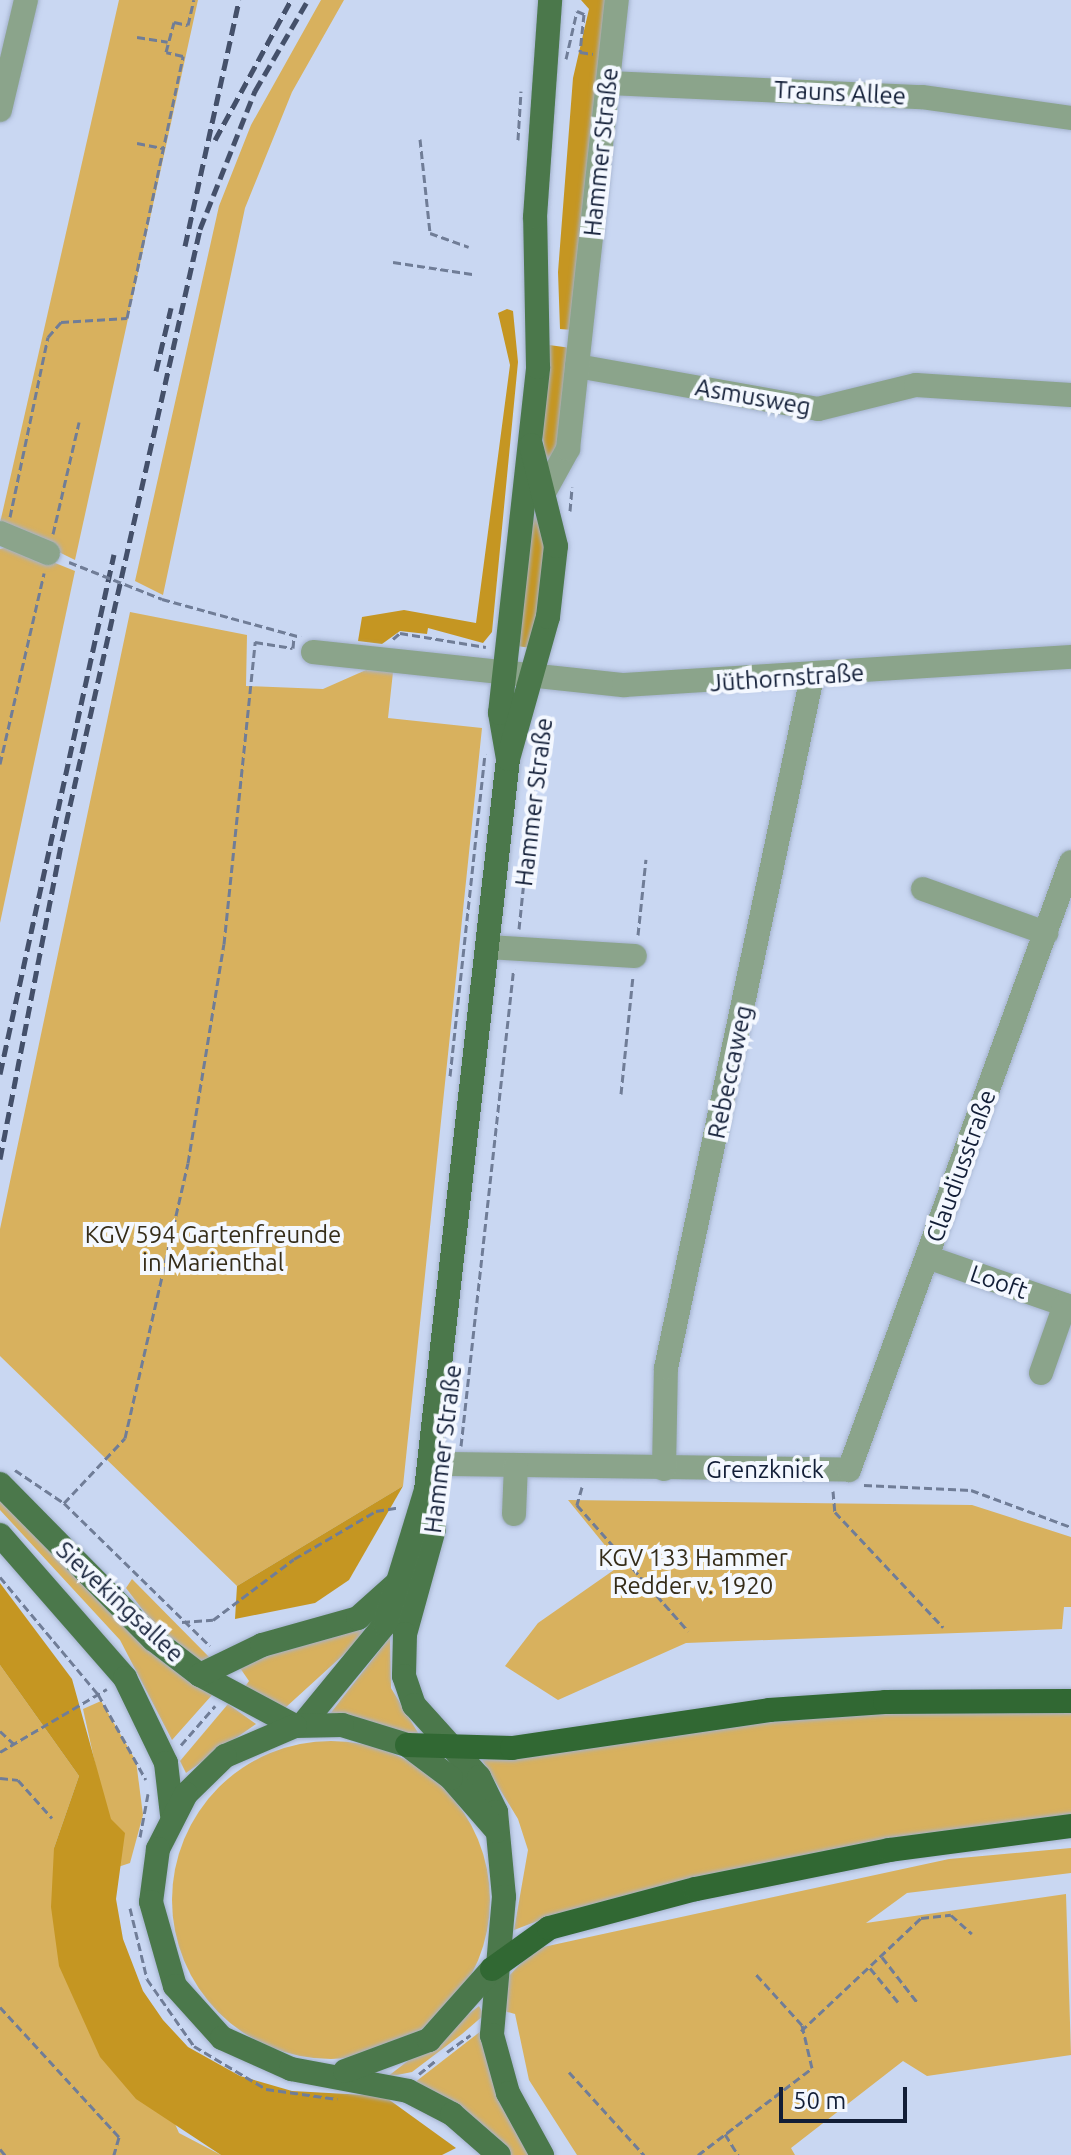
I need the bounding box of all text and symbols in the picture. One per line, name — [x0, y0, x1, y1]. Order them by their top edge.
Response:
street label: Hammer Straße — [578, 66, 624, 238]
street label: Trauns Allee — [773, 75, 907, 111]
street label: Asmusweg — [693, 373, 813, 421]
street label: Jüthornstraße — [709, 658, 865, 698]
street label: Hammer Straße — [509, 716, 559, 888]
street label: Rebeccaweg — [702, 1003, 758, 1141]
street label: Claudiusstraße — [920, 1086, 1002, 1246]
park label: KGV 594 Gartenfreunde in Marienthal — [85, 1221, 341, 1277]
street label: Looft — [966, 1259, 1032, 1305]
street label: Hammer Straße — [418, 1363, 468, 1535]
street label: Grenzknick — [706, 1456, 824, 1484]
street label: Sievekingsallee — [50, 1536, 190, 1668]
park label: KGV 133 Hammer Redder v. 1920 — [598, 1544, 788, 1600]
scale bar — [783, 2071, 911, 2121]
text: 50 m — [793, 2087, 846, 2114]

